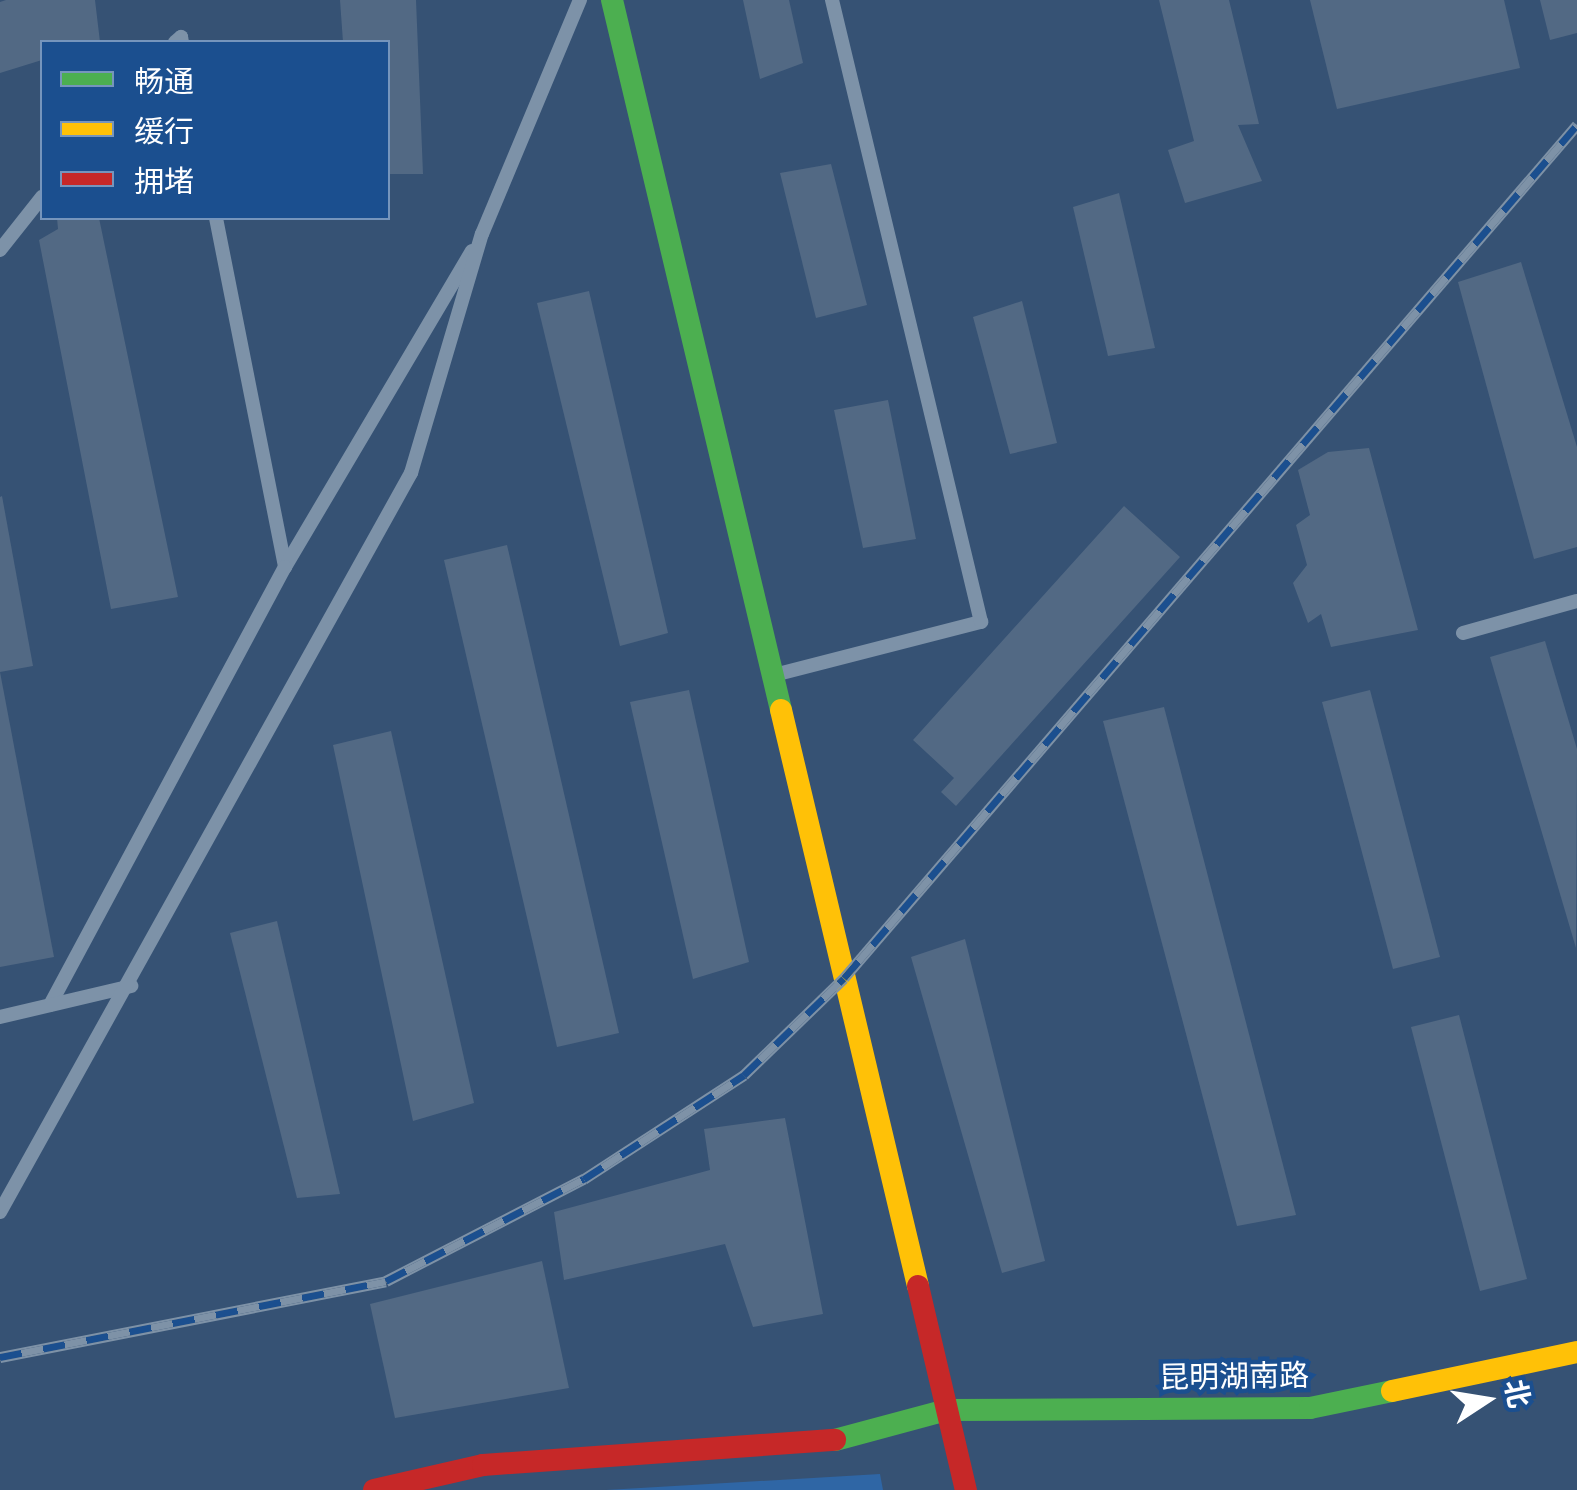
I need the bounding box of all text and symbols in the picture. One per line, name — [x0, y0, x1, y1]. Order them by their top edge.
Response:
legend — [40, 40, 390, 220]
text: 畅通 — [134, 64, 194, 99]
text: 缓行 — [134, 114, 194, 149]
text: 拥堵 — [134, 164, 194, 199]
north arrow — [1437, 1350, 1537, 1450]
street label: 昆明湖南路 — [1159, 1358, 1309, 1396]
text: 北 — [1498, 1377, 1536, 1411]

